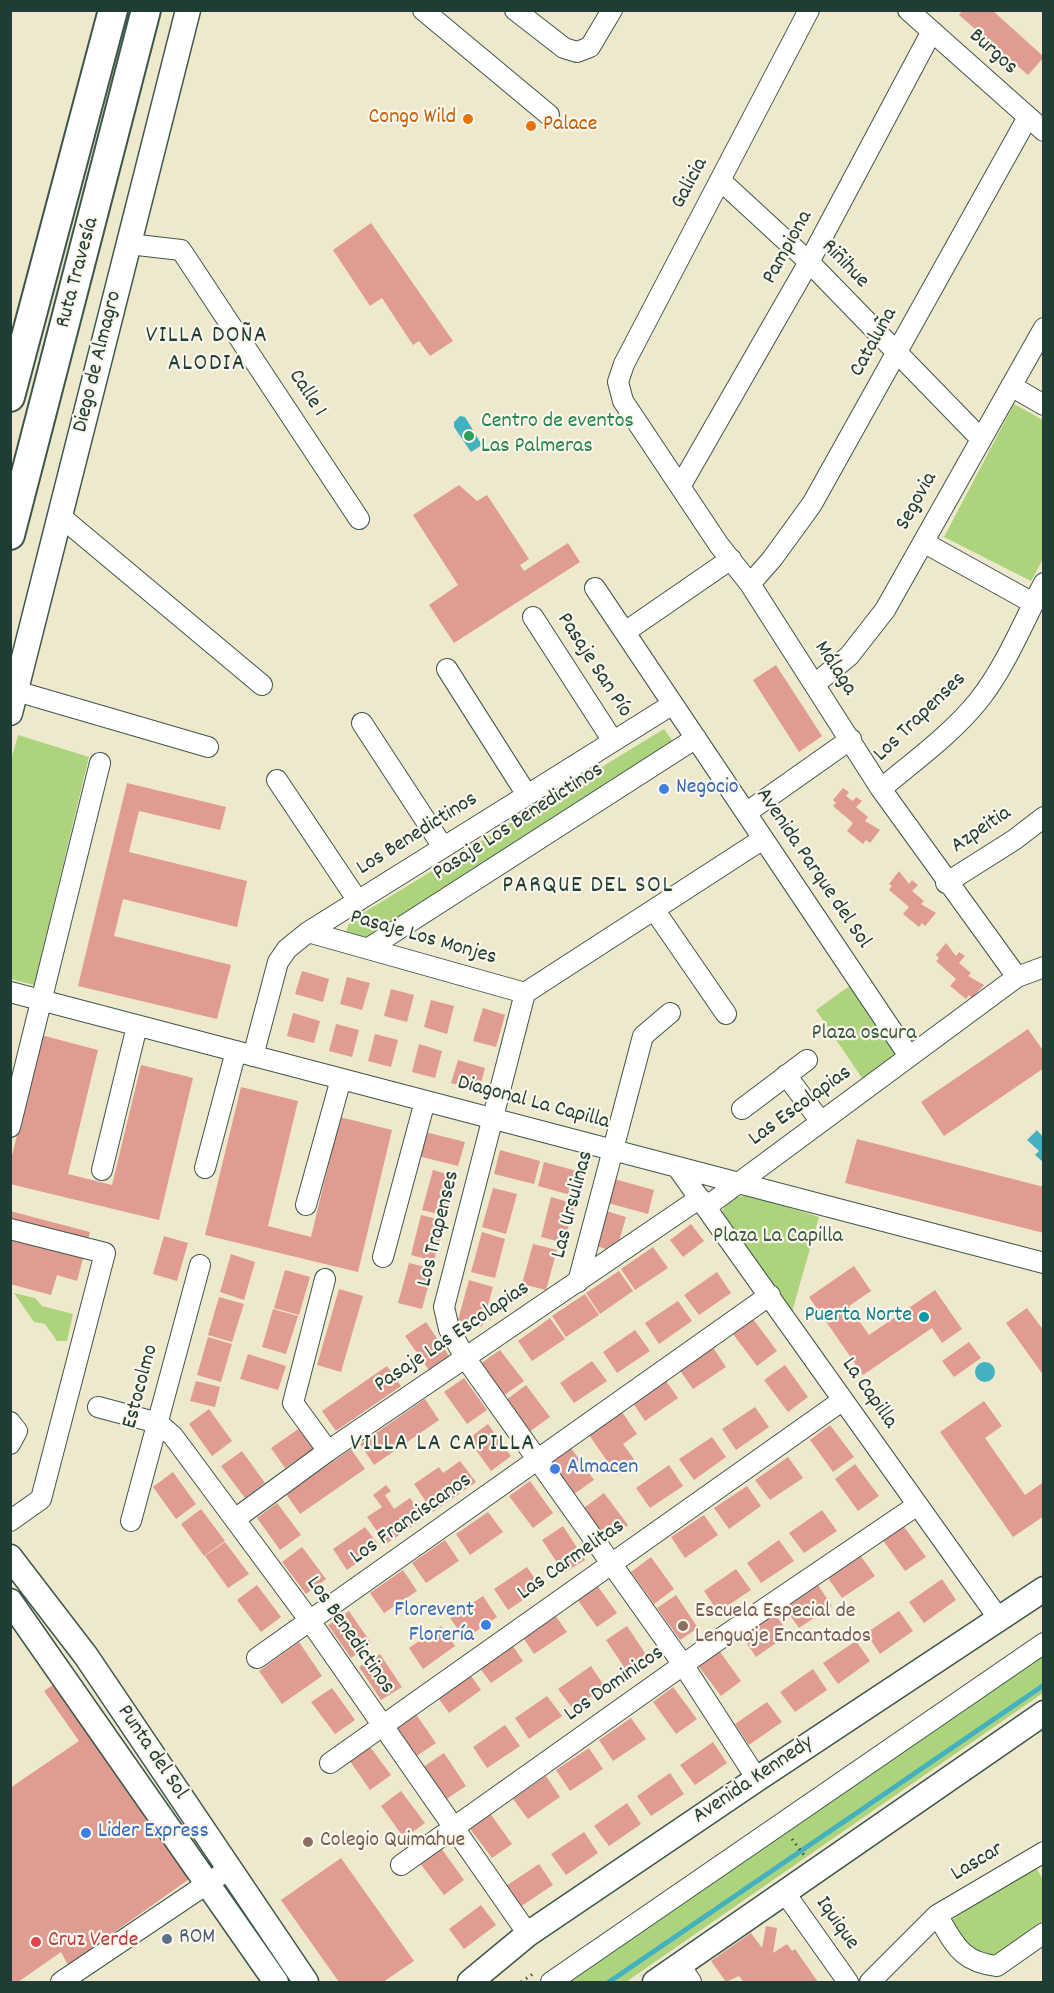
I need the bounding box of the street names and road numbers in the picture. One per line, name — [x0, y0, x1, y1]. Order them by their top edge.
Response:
street label: Burgos — [962, 24, 1022, 82]
street label: Galicia — [667, 154, 715, 214]
street label: Pampiona — [758, 207, 820, 289]
street label: Ruta Travesía — [52, 215, 106, 331]
street label: Riñihue — [814, 235, 874, 295]
street label: Diego de Almagro — [69, 289, 129, 435]
street label: Cataluña — [845, 304, 905, 382]
street label: Calle 1 — [281, 365, 331, 423]
street label: Segovia — [891, 468, 945, 536]
street label: Pasaje San Pío — [549, 609, 637, 723]
street label: Málaga — [807, 637, 861, 701]
street label: Los Trapenses — [869, 667, 973, 769]
street label: Pasaje Los Benedictinos — [429, 758, 609, 888]
street label: Avenida Parque del Sol — [748, 784, 876, 954]
street label: Los Benedictinos — [353, 787, 483, 883]
street label: Azpeitia — [947, 801, 1017, 861]
street label: Pasaje Los Monjes — [347, 905, 499, 973]
street label: Las Escolapias — [744, 1061, 858, 1153]
street label: Diagonal La Capilla — [454, 1071, 612, 1137]
street label: Las Ursulinas — [547, 1148, 601, 1262]
street label: Los Trapenses — [413, 1168, 467, 1290]
street label: Pasaje Las Escolapias — [371, 1276, 535, 1400]
street label: Estocolmo — [118, 1342, 166, 1432]
street label: La Capilla — [834, 1353, 902, 1435]
street label: Los Franciscanos — [346, 1468, 478, 1572]
street label: Las Carmelitas — [513, 1514, 631, 1608]
street label: Los Benedictinos — [299, 1572, 399, 1700]
street label: Los Dominicos — [560, 1641, 670, 1729]
street label: Punta del Sol — [110, 1701, 192, 1805]
street label: Avenida Kennedy — [689, 1731, 819, 1831]
street label: Lascar — [947, 1837, 1009, 1889]
street label: Iquique — [808, 1892, 864, 1956]

